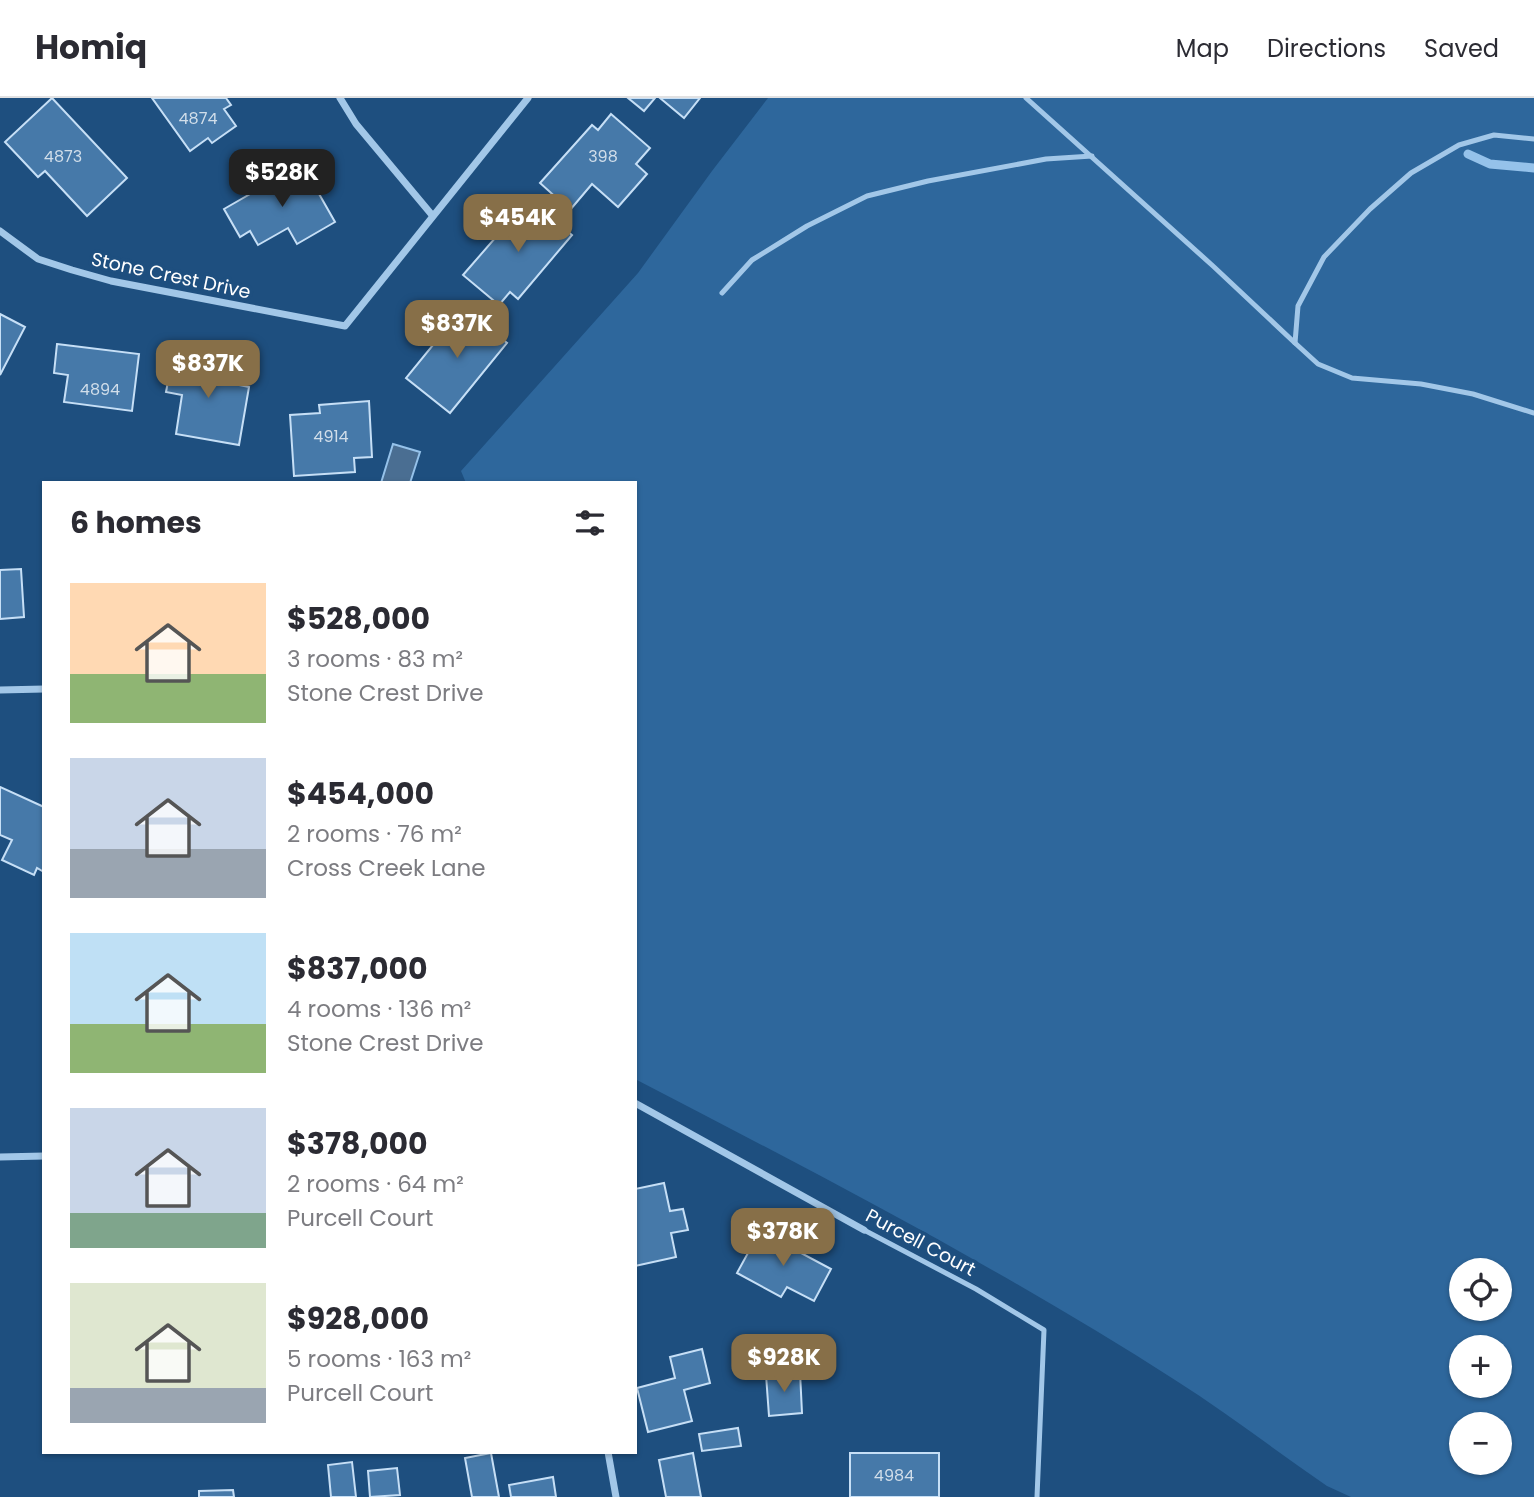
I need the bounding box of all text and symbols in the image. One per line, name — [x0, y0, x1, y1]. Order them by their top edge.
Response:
text: Homiq — [35, 24, 147, 71]
text: Map — [1176, 32, 1229, 65]
text: Directions — [1267, 32, 1386, 65]
text: Saved — [1424, 32, 1499, 65]
house number: 4874 — [179, 107, 217, 130]
house number: 4873 — [44, 145, 82, 168]
house number: 398 — [588, 145, 618, 168]
pin: $528K — [233, 150, 331, 209]
text: $528K — [245, 156, 319, 188]
pin: $454K — [469, 194, 567, 254]
text: $454K — [479, 201, 557, 233]
street label: Stone Crest Drive — [89, 245, 253, 306]
pin: $837K — [408, 300, 506, 360]
text: $837K — [421, 307, 493, 339]
pin: $837K — [159, 341, 257, 400]
text: $837K — [172, 347, 244, 379]
house number: 4894 — [80, 378, 120, 401]
house number: 4914 — [313, 425, 349, 448]
text: 6 homes — [70, 501, 202, 544]
icon: filters — [571, 504, 609, 542]
text: $528,000 — [287, 597, 430, 640]
icon: home — [126, 611, 210, 695]
text: 3 rooms · 83 m² — [287, 643, 463, 675]
text: Stone Crest Drive — [287, 677, 484, 709]
text: $454,000 — [287, 772, 434, 815]
icon: home — [126, 786, 210, 870]
text: 2 rooms · 76 m² — [287, 818, 462, 850]
text: Cross Creek Lane — [287, 852, 486, 884]
text: $837,000 — [287, 947, 428, 990]
icon: home — [126, 961, 210, 1045]
text: 4 rooms · 136 m² — [287, 993, 471, 1025]
text: Stone Crest Drive — [287, 1027, 484, 1059]
text: $378,000 — [287, 1122, 428, 1165]
icon: home — [126, 1136, 210, 1220]
text: 2 rooms · 64 m² — [287, 1168, 464, 1200]
text: Purcell Court — [287, 1202, 433, 1234]
street label: Purcell Court — [861, 1202, 981, 1283]
pin: $378K — [734, 1208, 832, 1268]
text: $378K — [747, 1215, 819, 1247]
map controls — [1449, 1258, 1512, 1475]
button: locate — [1449, 1258, 1512, 1321]
text: $928,000 — [287, 1297, 429, 1340]
icon: home — [126, 1311, 210, 1395]
pin: $928K — [735, 1334, 833, 1394]
button: + — [1449, 1335, 1512, 1398]
text: $928K — [747, 1341, 821, 1373]
text: 5 rooms · 163 m² — [287, 1343, 471, 1375]
text: Purcell Court — [287, 1377, 433, 1409]
button: − — [1449, 1412, 1512, 1475]
house number: 4984 — [874, 1464, 914, 1487]

